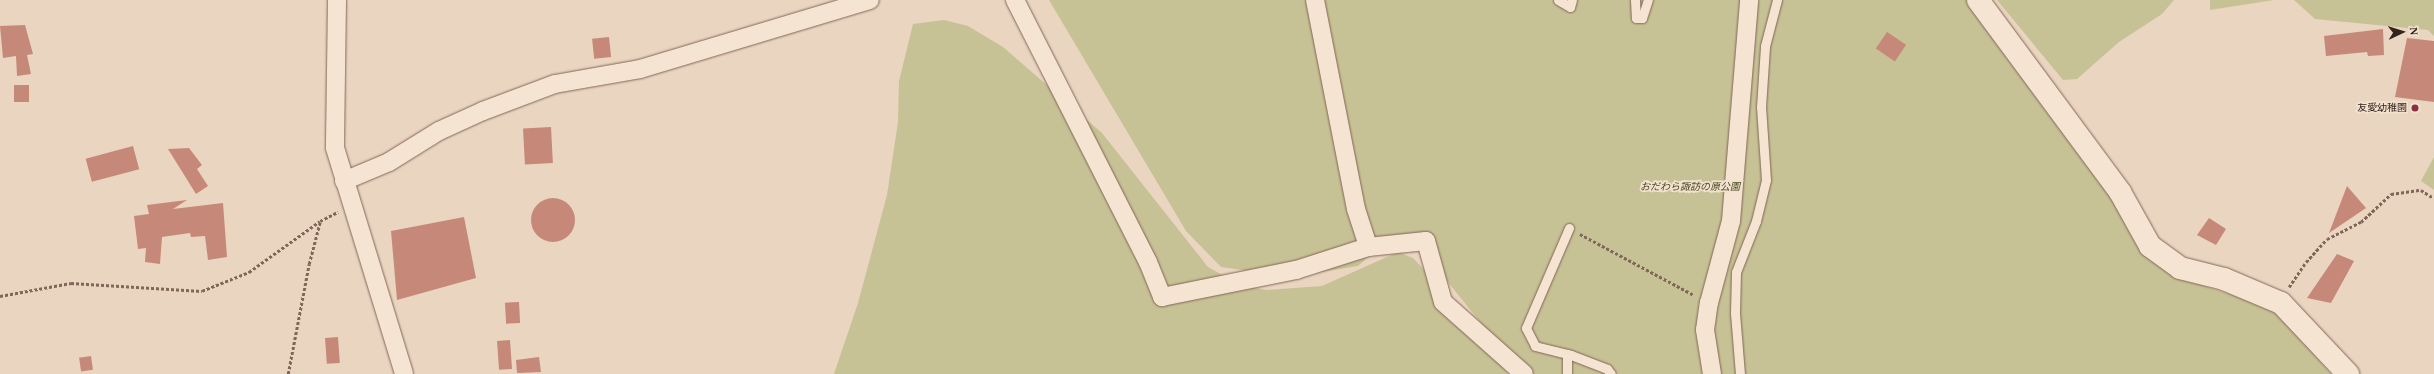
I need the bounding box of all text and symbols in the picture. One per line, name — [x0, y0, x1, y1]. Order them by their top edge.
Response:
north arrow — [2382, 12, 2422, 52]
text: N — [2408, 27, 2420, 36]
place label: 友愛幼稚園 — [2357, 102, 2407, 114]
marker: 友愛幼稚園 — [2410, 103, 2420, 113]
park label: おだわら諏訪の原公園 — [1640, 181, 1740, 193]

